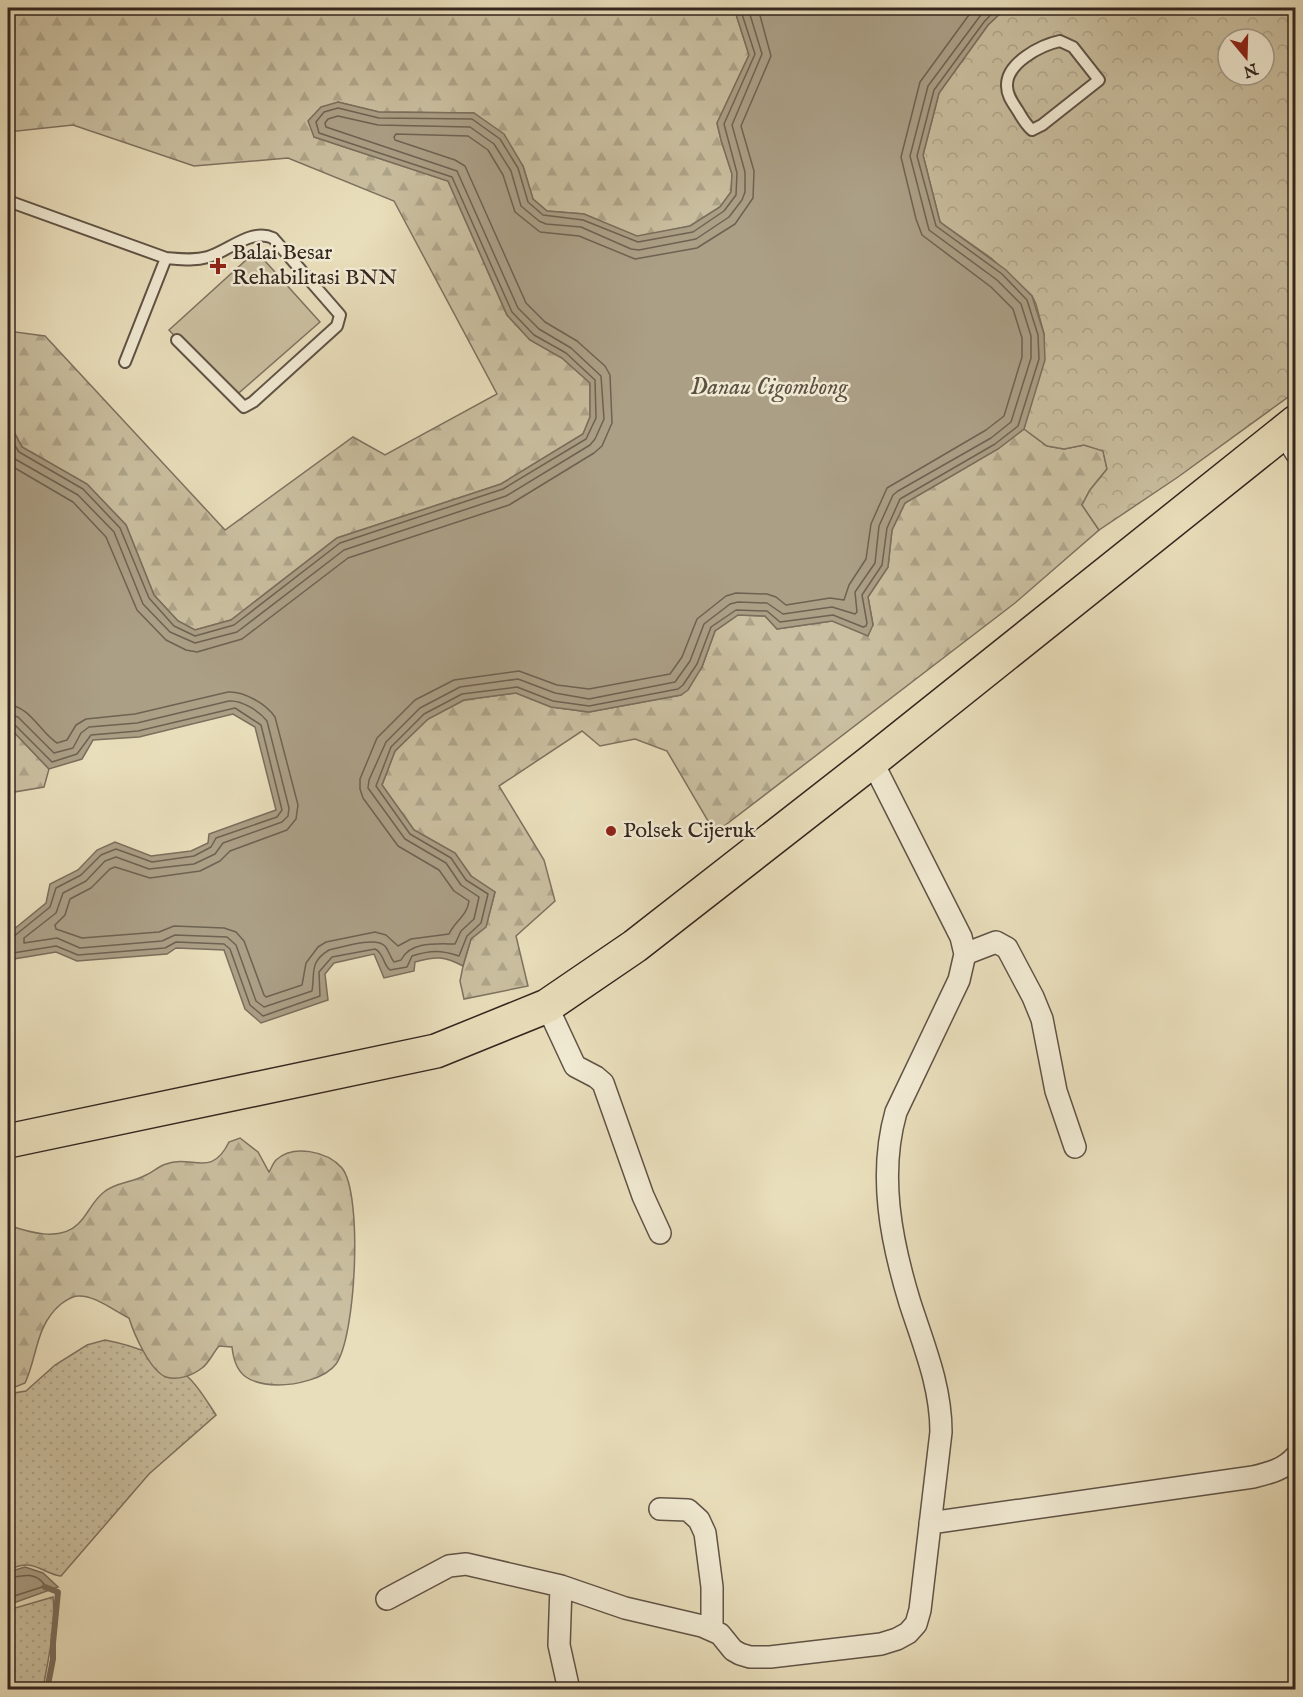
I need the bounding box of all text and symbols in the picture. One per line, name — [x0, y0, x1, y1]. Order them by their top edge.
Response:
north arrow — [1216, 27, 1276, 87]
text: N — [1240, 57, 1261, 81]
place label: Balai Besar Rehabilitasi BNN — [232, 239, 397, 292]
marker: Balai Besar Rehabilitasi BNN — [209, 257, 227, 275]
water label: Danau Cigombong — [691, 372, 848, 403]
place label: Polsek Cijeruk — [623, 817, 756, 845]
marker: Polsek Cijeruk — [604, 824, 618, 838]

